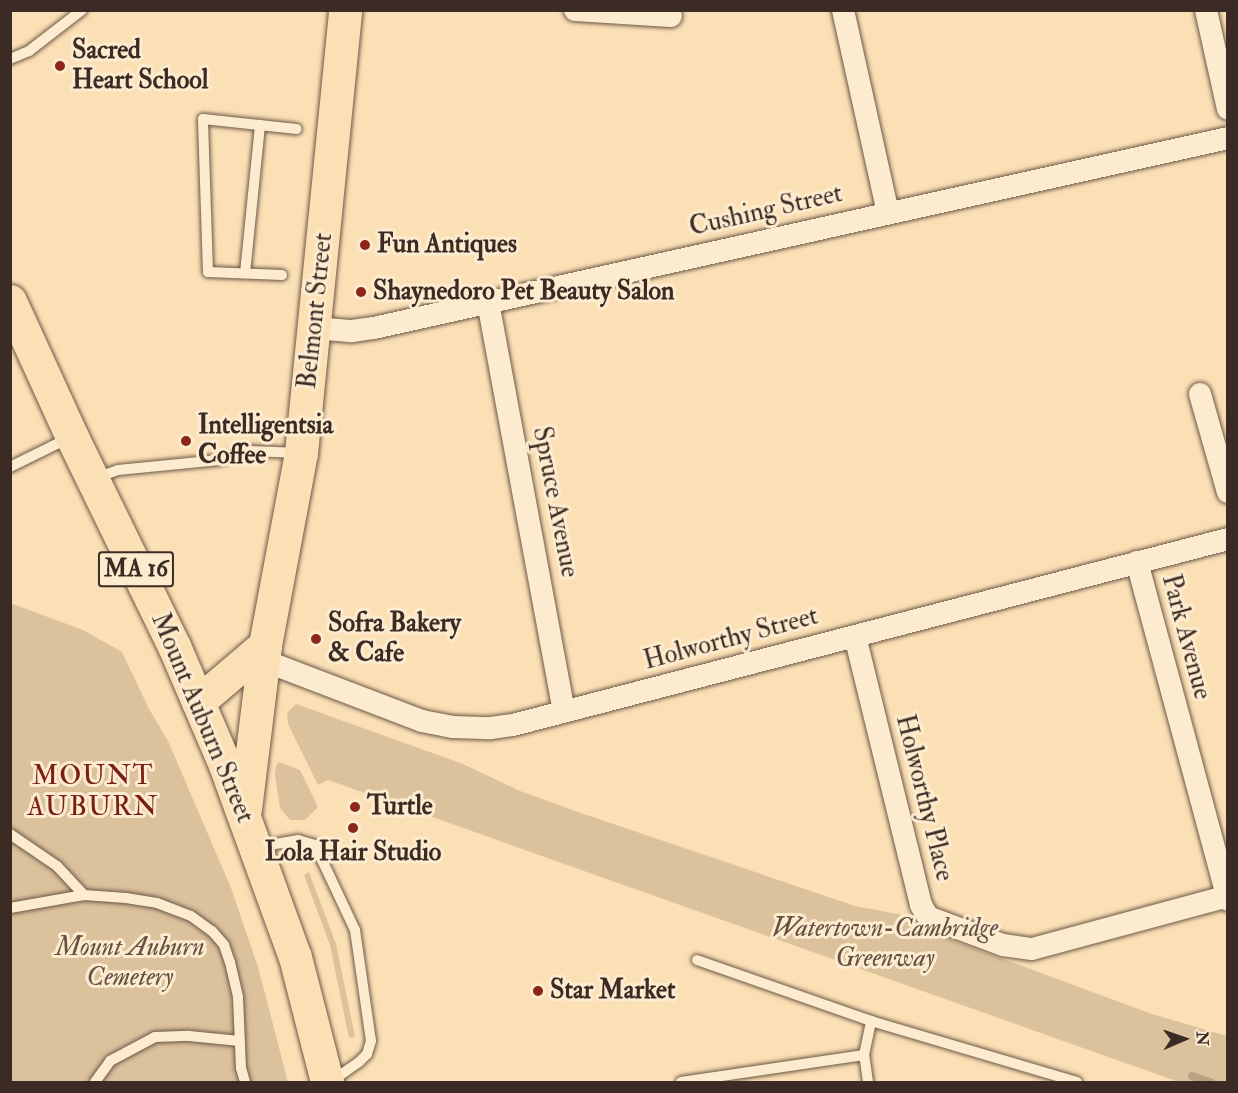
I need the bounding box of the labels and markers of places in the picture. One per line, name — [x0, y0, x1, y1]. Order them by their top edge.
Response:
place label: Sacred Heart School — [72, 35, 208, 96]
marker: Sacred Heart School — [53, 59, 67, 73]
place label: Fun Antiques — [377, 229, 517, 261]
marker: Fun Antiques — [358, 238, 372, 252]
place label: Shaynedoro Pet Beauty Salon — [373, 276, 674, 308]
marker: Shaynedoro Pet Beauty Salon — [354, 285, 368, 299]
place label: Intelligentsia Coffee — [198, 410, 333, 472]
marker: Intelligentsia Coffee — [179, 434, 193, 448]
place label: Sofra Bakery & Cafe — [328, 608, 461, 670]
marker: Sofra Bakery & Cafe — [309, 632, 323, 646]
place label: Turtle — [367, 791, 433, 823]
marker: Turtle — [348, 800, 362, 814]
marker: Lola Hair Studio — [346, 821, 360, 835]
place label: Lola Hair Studio — [265, 837, 441, 869]
place label: Star Market — [550, 975, 675, 1007]
marker: Star Market — [531, 984, 545, 998]

